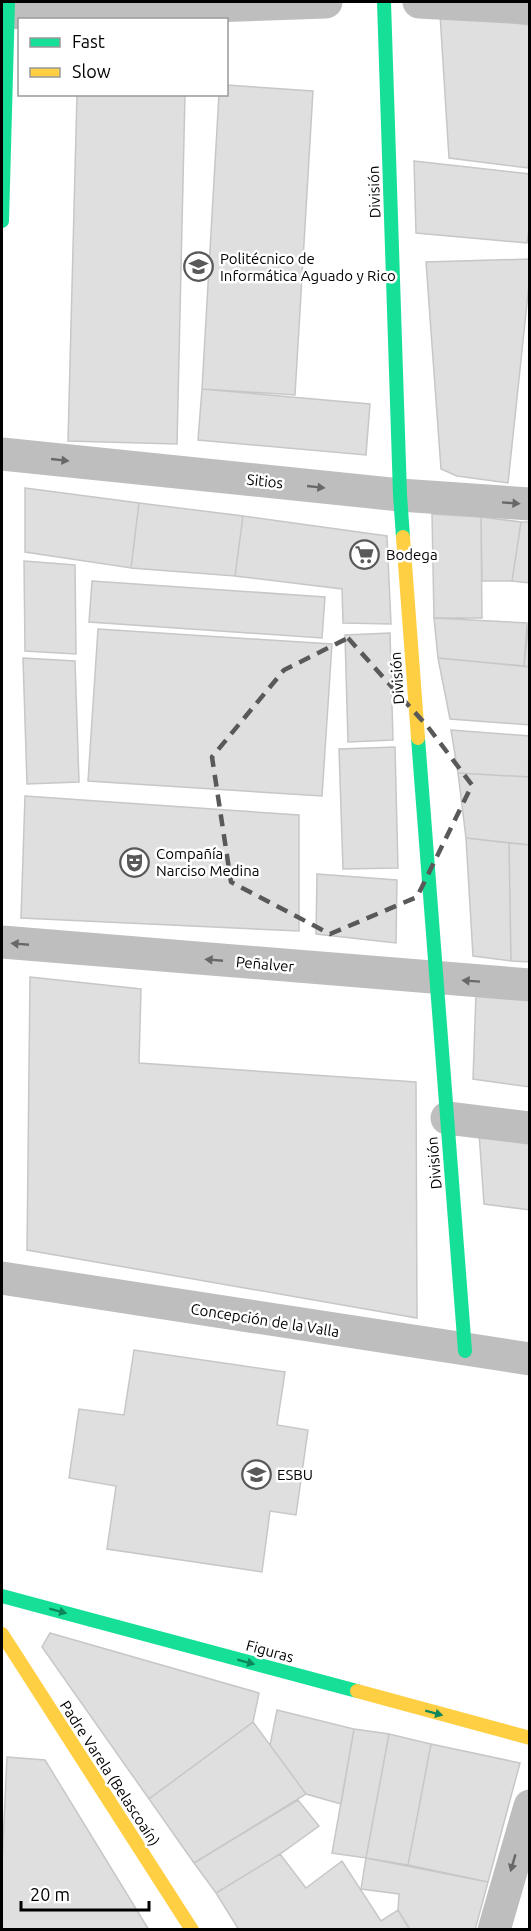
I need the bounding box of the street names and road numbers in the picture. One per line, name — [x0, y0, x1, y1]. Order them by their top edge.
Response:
street label: División — [365, 165, 383, 219]
street label: Sitios — [246, 471, 284, 491]
street label: División — [387, 651, 407, 705]
street label: Peñalver — [235, 953, 295, 975]
street label: División — [423, 1136, 445, 1190]
street label: Concepción de la Valla — [190, 1300, 340, 1340]
street label: Figuras — [244, 1636, 296, 1666]
street label: Padre Varela (Belascoaín) — [57, 1697, 163, 1849]

